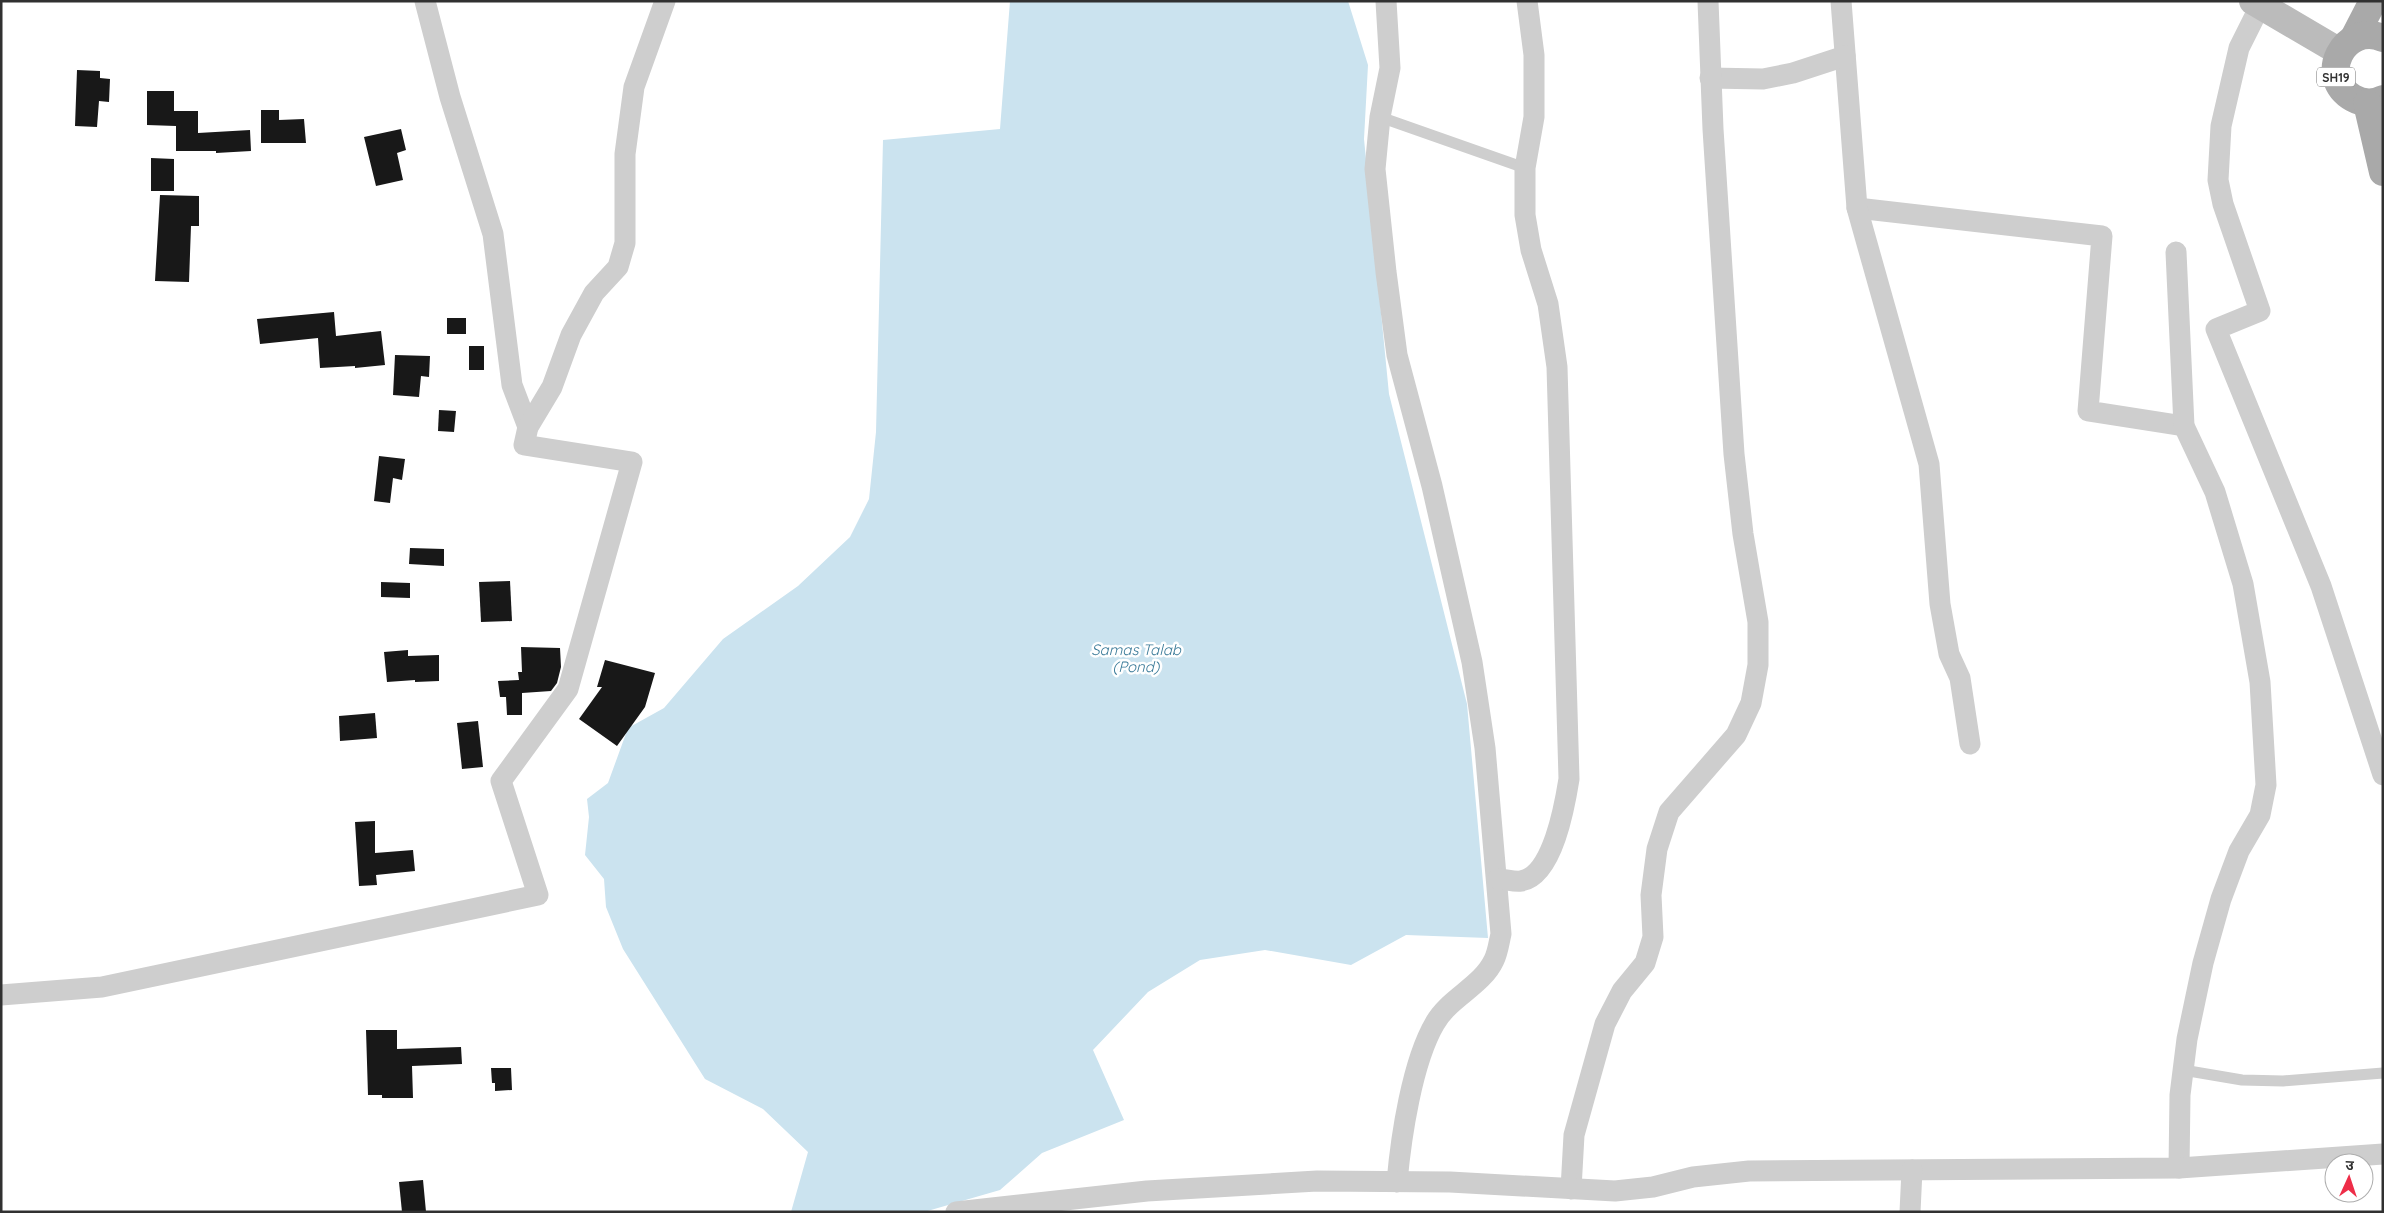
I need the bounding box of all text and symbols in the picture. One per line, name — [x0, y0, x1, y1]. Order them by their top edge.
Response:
road number: SH19 — [2317, 68, 2355, 86]
water label: Samas Talab (Pond) — [1091, 640, 1182, 676]
north arrow — [2324, 1153, 2374, 1203]
text: उ — [2345, 1156, 2355, 1174]

